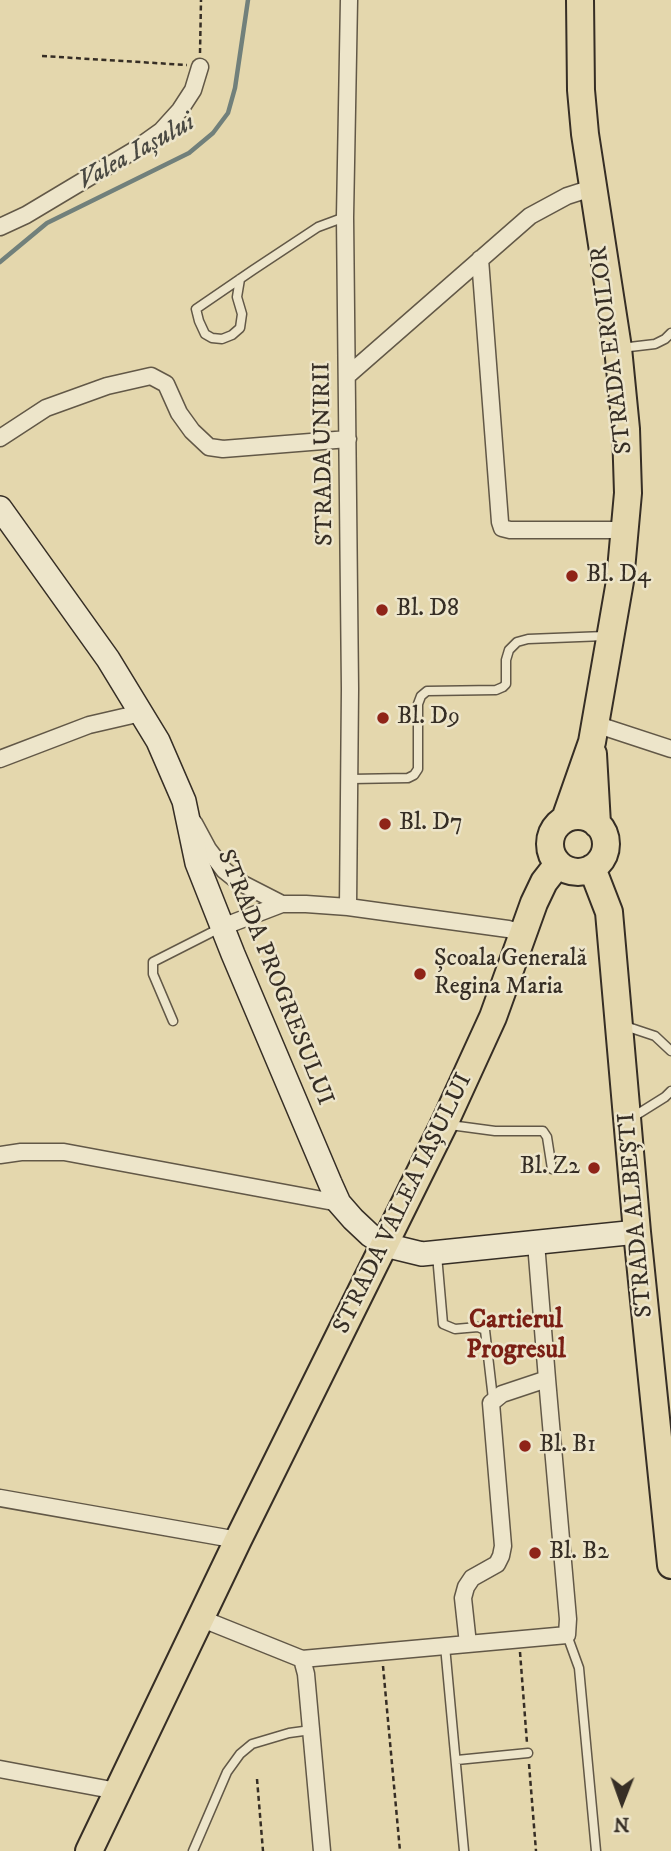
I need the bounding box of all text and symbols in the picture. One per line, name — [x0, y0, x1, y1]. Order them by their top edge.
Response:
water label: Valea Iașului — [73, 108, 201, 198]
street label: STRADA EROILOR — [586, 244, 640, 456]
street label: STRADA UNIRII — [309, 362, 341, 546]
place label: Bl. D4 — [586, 562, 651, 590]
marker: Bl. D4 — [564, 568, 580, 584]
place label: Bl. D8 — [396, 596, 459, 624]
marker: Bl. D8 — [374, 602, 390, 618]
place label: Bl. D9 — [397, 704, 460, 732]
marker: Bl. D9 — [375, 710, 391, 726]
place label: Bl. D7 — [399, 810, 463, 838]
marker: Bl. D7 — [377, 816, 393, 832]
street label: STRADA PROGRESULUI — [209, 846, 339, 1110]
place label: Școala Generală Regina Maria — [434, 946, 587, 1002]
marker: Școala Generală Regina Maria — [412, 966, 428, 982]
street label: STRADA VALEA IAȘULUI — [328, 1069, 480, 1339]
street label: STRADA ALBEȘTI — [614, 1111, 660, 1319]
place label: Bl. Z2 — [520, 1154, 580, 1182]
marker: Bl. Z2 — [586, 1160, 602, 1176]
district label: Cartierul Progresul — [466, 1306, 566, 1368]
place label: Bl. B1 — [539, 1432, 596, 1460]
marker: Bl. B1 — [517, 1438, 533, 1454]
place label: Bl. B2 — [549, 1539, 609, 1567]
marker: Bl. B2 — [527, 1545, 543, 1561]
north arrow — [587, 1767, 657, 1837]
text: N — [614, 1812, 630, 1835]

